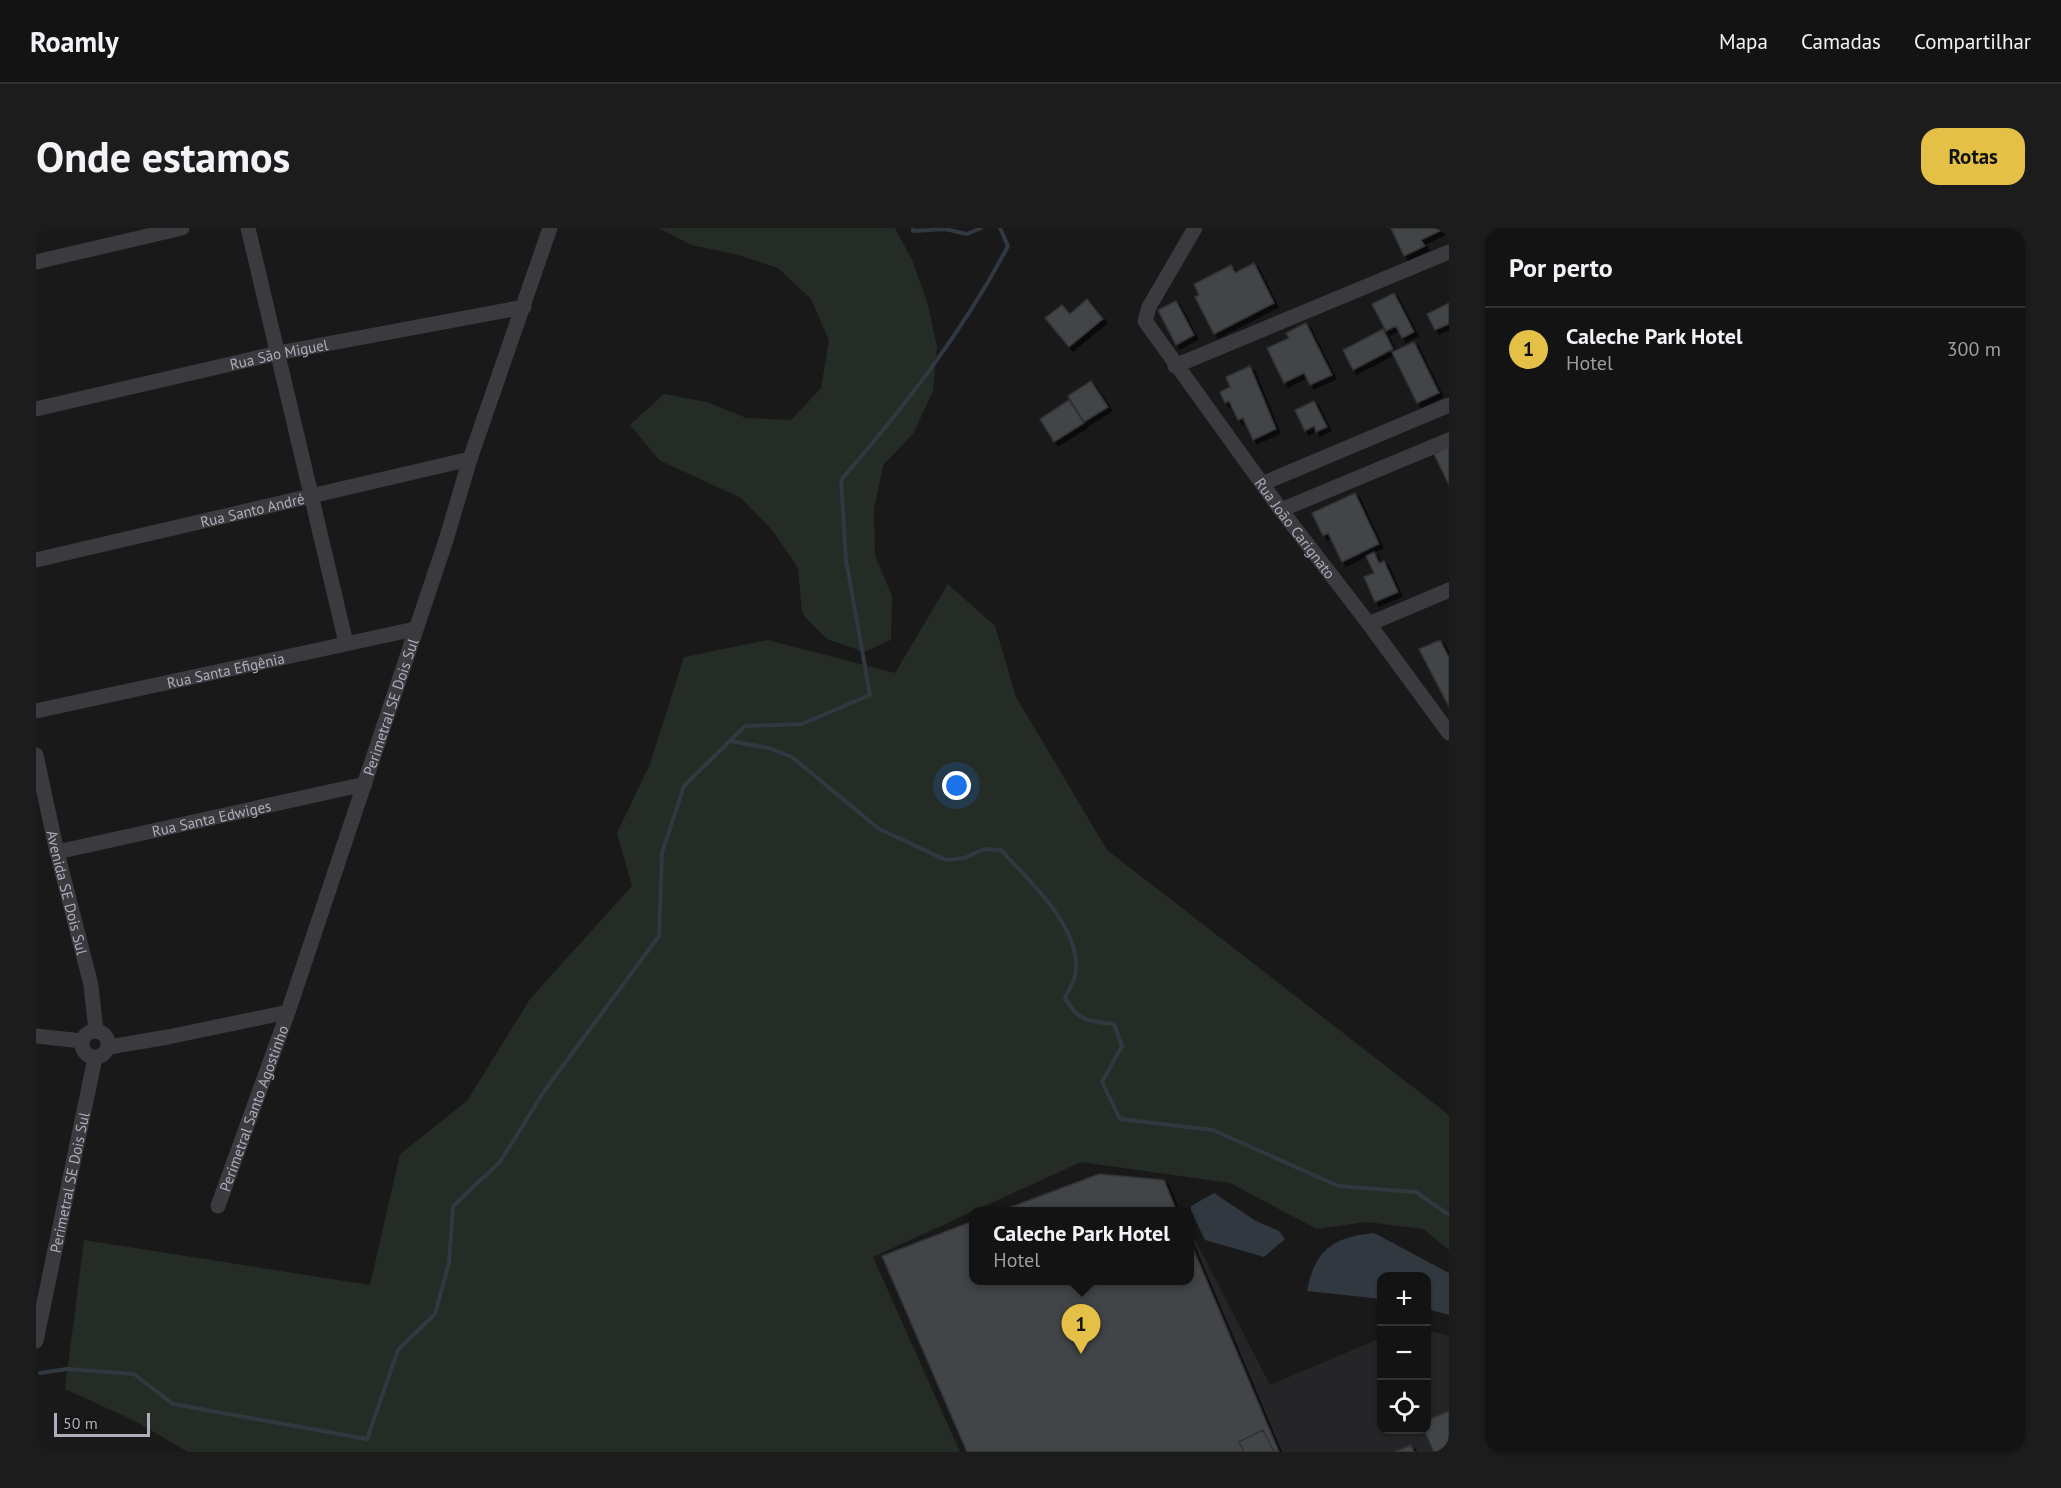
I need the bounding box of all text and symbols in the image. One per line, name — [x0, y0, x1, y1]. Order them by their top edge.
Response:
text: Roamly — [30, 23, 119, 60]
text: Mapa — [1719, 28, 1768, 55]
text: Camadas — [1801, 28, 1881, 55]
text: Compartilhar — [1914, 28, 2031, 55]
button: Rotas — [1921, 128, 2025, 185]
text: Onde estamos — [36, 129, 290, 184]
text: Por perto — [1509, 251, 1613, 284]
text: Caleche Park Hotel — [1566, 322, 1742, 350]
street label: Rua São Miguel — [228, 334, 330, 373]
text: 1 — [1523, 336, 1534, 362]
text: 300 m — [1947, 336, 2001, 362]
text: Hotel — [1566, 350, 1613, 376]
street label: Rua João Carignato — [1251, 474, 1340, 582]
street label: Rua Santo André — [198, 488, 306, 531]
street label: Perimetral SE Dois Sul — [358, 635, 422, 778]
street label: Rua Santa Efigênia — [165, 648, 286, 692]
your location — [942, 771, 971, 800]
street label: Rua Santa Edwiges — [150, 796, 273, 840]
street label: Avenida SE Dois Sul — [43, 828, 92, 957]
street label: Perimetral Santo Agostinho — [215, 1023, 292, 1194]
street label: Perimetral SE Dois Sul — [45, 1110, 93, 1254]
popup — [969, 1207, 1194, 1285]
text: Caleche Park Hotel — [993, 1219, 1170, 1247]
text: Hotel — [993, 1247, 1040, 1273]
map controls — [1377, 1272, 1431, 1434]
button: + — [1377, 1272, 1431, 1326]
pin: 1 — [1062, 1304, 1100, 1354]
button: − — [1377, 1326, 1431, 1380]
button: locate — [1377, 1380, 1431, 1434]
scale bar — [54, 1410, 150, 1438]
text: 50 m — [63, 1413, 98, 1433]

